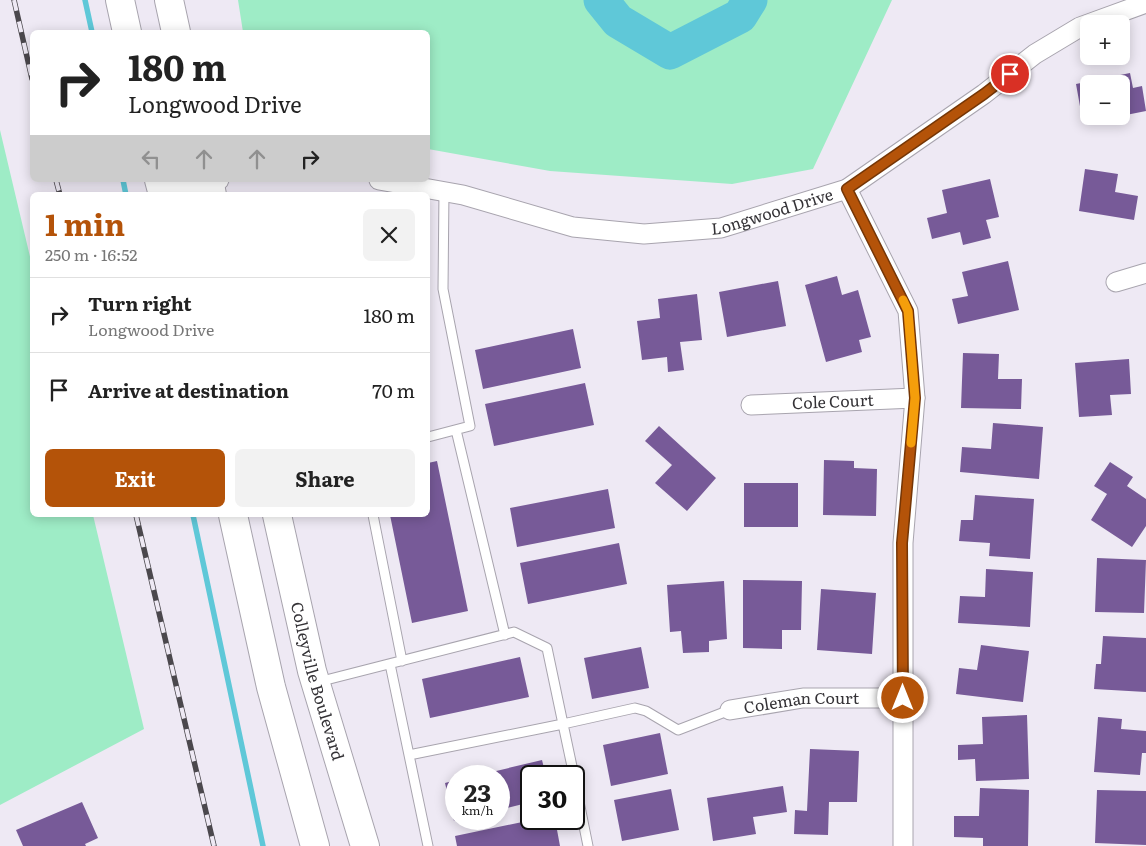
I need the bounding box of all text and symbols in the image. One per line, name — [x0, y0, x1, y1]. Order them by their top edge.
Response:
map controls — [1080, 15, 1130, 125]
button: + — [1080, 15, 1130, 65]
text: 180 m — [128, 40, 227, 92]
icon: right — [45, 50, 110, 115]
pin — [989, 53, 1031, 95]
icon: arrive — [996, 60, 1024, 88]
button: − — [1080, 75, 1130, 125]
text: Longwood Drive — [128, 87, 302, 120]
icon: left — [137, 145, 165, 173]
icon: ahead — [190, 145, 218, 173]
icon: ahead — [243, 145, 271, 173]
icon: right — [296, 145, 324, 173]
street label: Longwood Drive — [710, 181, 836, 240]
text: 1 min — [45, 201, 125, 245]
button: close — [363, 209, 415, 261]
text: 250 m · 16:52 — [45, 242, 137, 266]
text: Turn right — [88, 289, 192, 317]
icon: right — [45, 301, 73, 329]
text: 180 m — [364, 301, 415, 329]
text: Longwood Drive — [88, 317, 214, 341]
icon: arrive — [45, 376, 73, 404]
text: Arrive at destination — [88, 376, 289, 404]
text: 70 m — [372, 376, 415, 404]
street label: Cole Court — [792, 387, 875, 414]
button: Exit — [45, 449, 225, 507]
button: Share — [235, 449, 415, 507]
street label: Colleyville Boulevard — [286, 599, 351, 763]
position arrow — [876, 671, 928, 723]
street label: Coleman Court — [742, 685, 860, 719]
speed limit sign: 30 — [520, 765, 585, 830]
text: 23 — [464, 773, 491, 810]
text: km/h — [462, 801, 493, 819]

